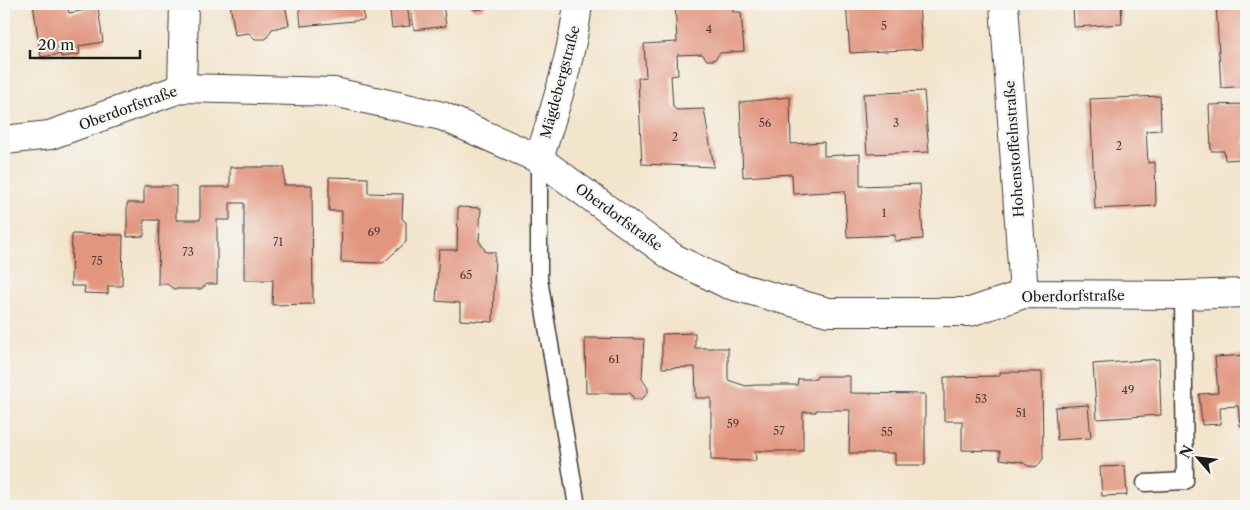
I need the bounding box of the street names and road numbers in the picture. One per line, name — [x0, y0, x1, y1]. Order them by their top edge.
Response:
street label: Mägdebergstraße — [536, 23, 584, 141]
street label: Hohenstoffelnstraße — [1000, 80, 1028, 218]
street label: Oberdorfstraße — [76, 82, 180, 134]
street label: Oberdorfstraße — [572, 179, 666, 255]
street label: Oberdorfstraße — [1021, 286, 1125, 306]

